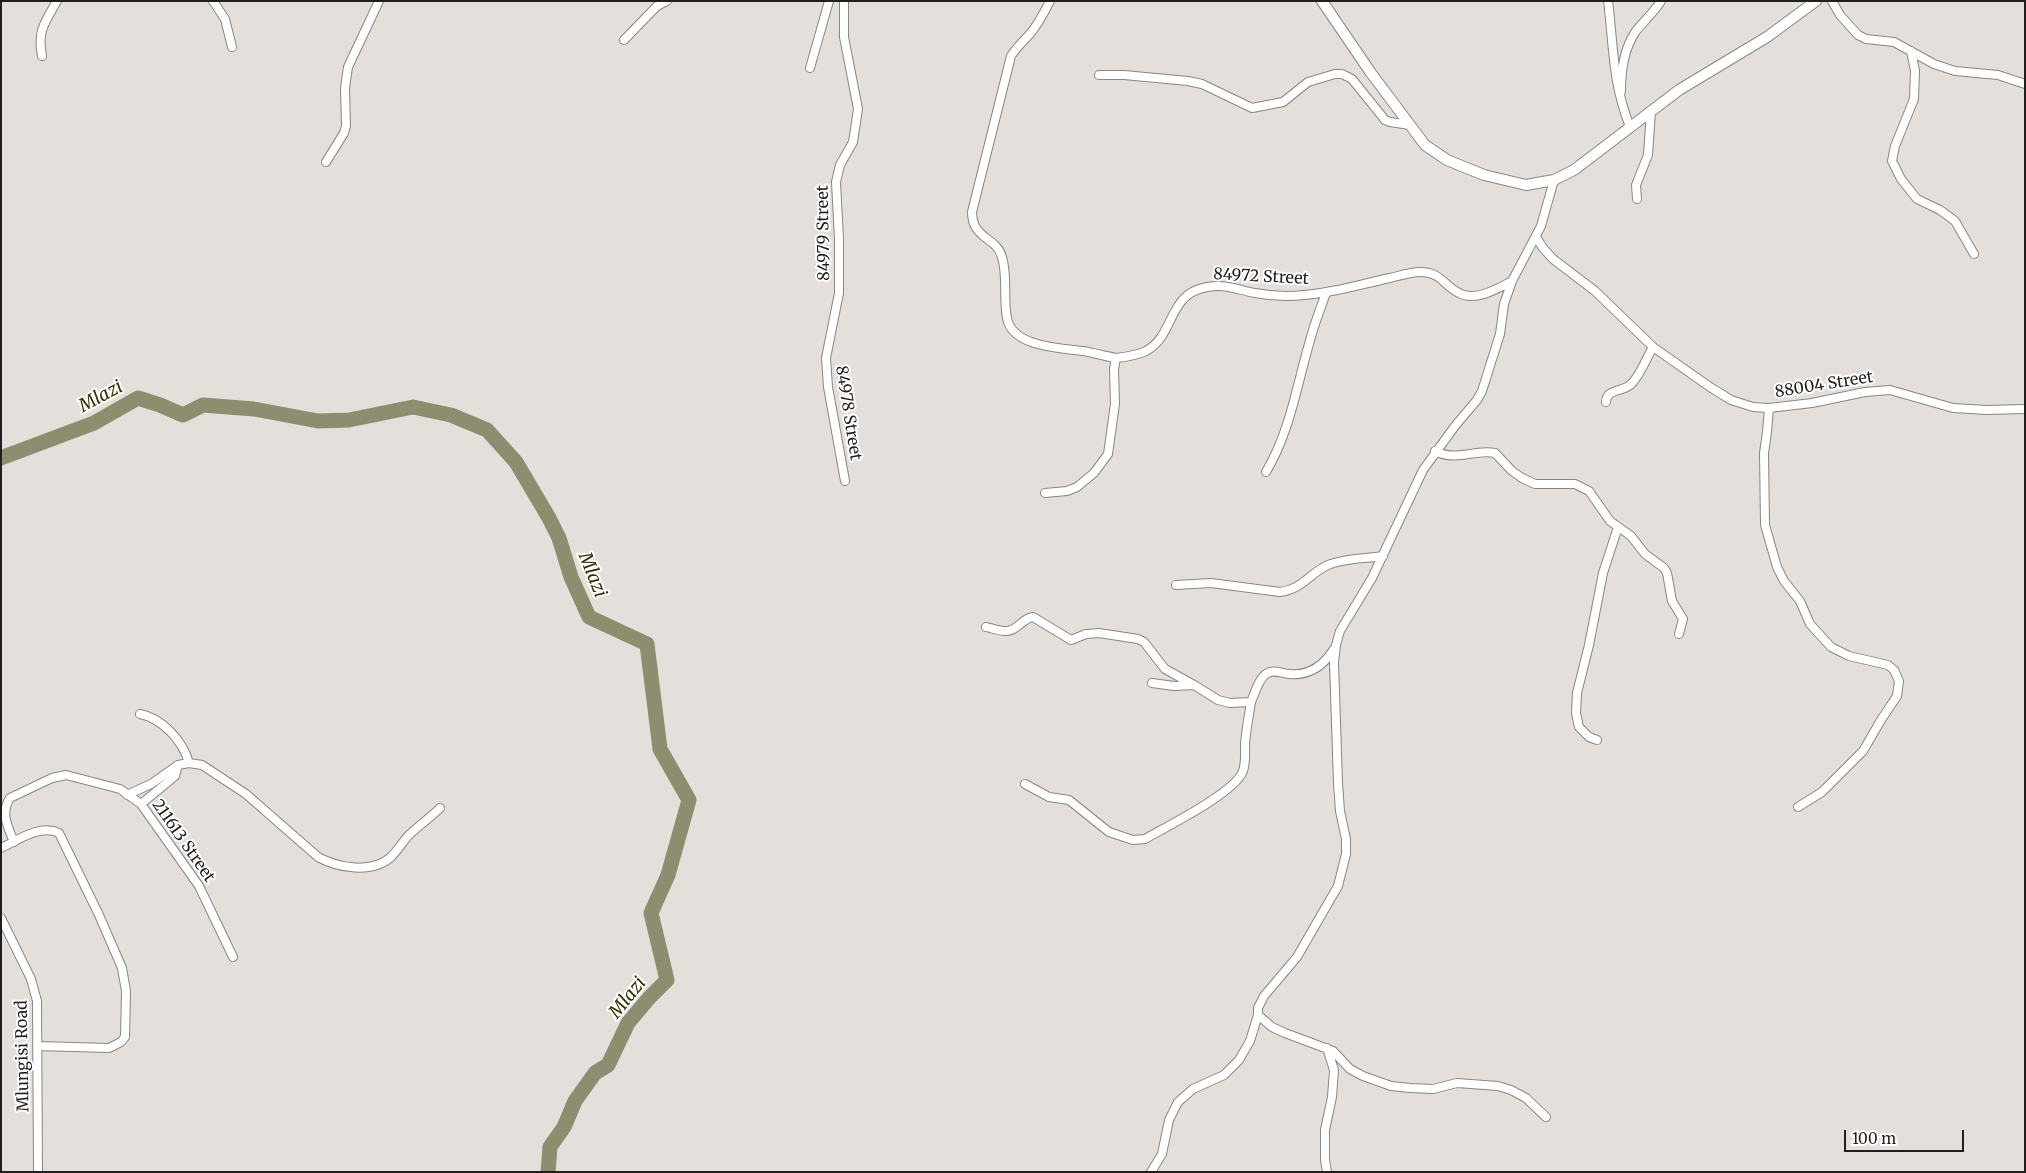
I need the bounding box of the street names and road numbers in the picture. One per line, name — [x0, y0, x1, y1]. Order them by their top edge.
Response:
street label: 84979 Street — [814, 185, 834, 281]
street label: 84972 Street — [1213, 265, 1309, 289]
street label: 84978 Street — [831, 364, 865, 462]
street label: 88004 Street — [1774, 368, 1874, 402]
street label: 211613 Street — [147, 796, 219, 886]
street label: Mlungisi Road — [12, 1000, 34, 1112]

